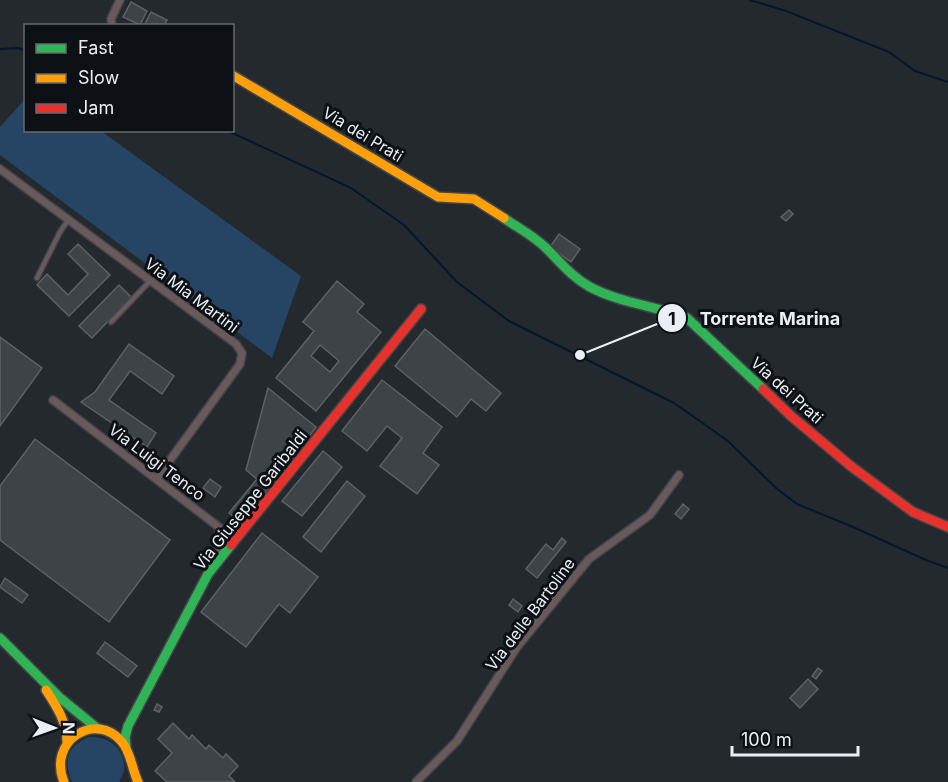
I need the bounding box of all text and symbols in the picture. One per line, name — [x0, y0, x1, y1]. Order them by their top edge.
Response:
legend — [24, 24, 234, 132]
text: Fast — [78, 37, 114, 58]
text: Slow — [78, 67, 119, 88]
text: Jam — [78, 97, 114, 118]
street label: Via dei Prati — [319, 102, 407, 166]
street label: Via Mia Martini — [141, 253, 243, 337]
callout: Torrente Marina — [657, 300, 852, 336]
text: 1 — [668, 308, 676, 329]
text: Torrente Marina — [700, 308, 840, 329]
street label: Via dei Prati — [747, 352, 827, 428]
street label: Via Luigi Tenco — [105, 419, 209, 505]
street label: Via Giuseppe Garibaldi — [189, 426, 311, 574]
street label: Via delle Bartoline — [481, 554, 579, 674]
north arrow — [24, 698, 84, 758]
scale bar — [732, 719, 858, 757]
text: N — [59, 722, 79, 735]
text: 100 m — [741, 729, 792, 750]

